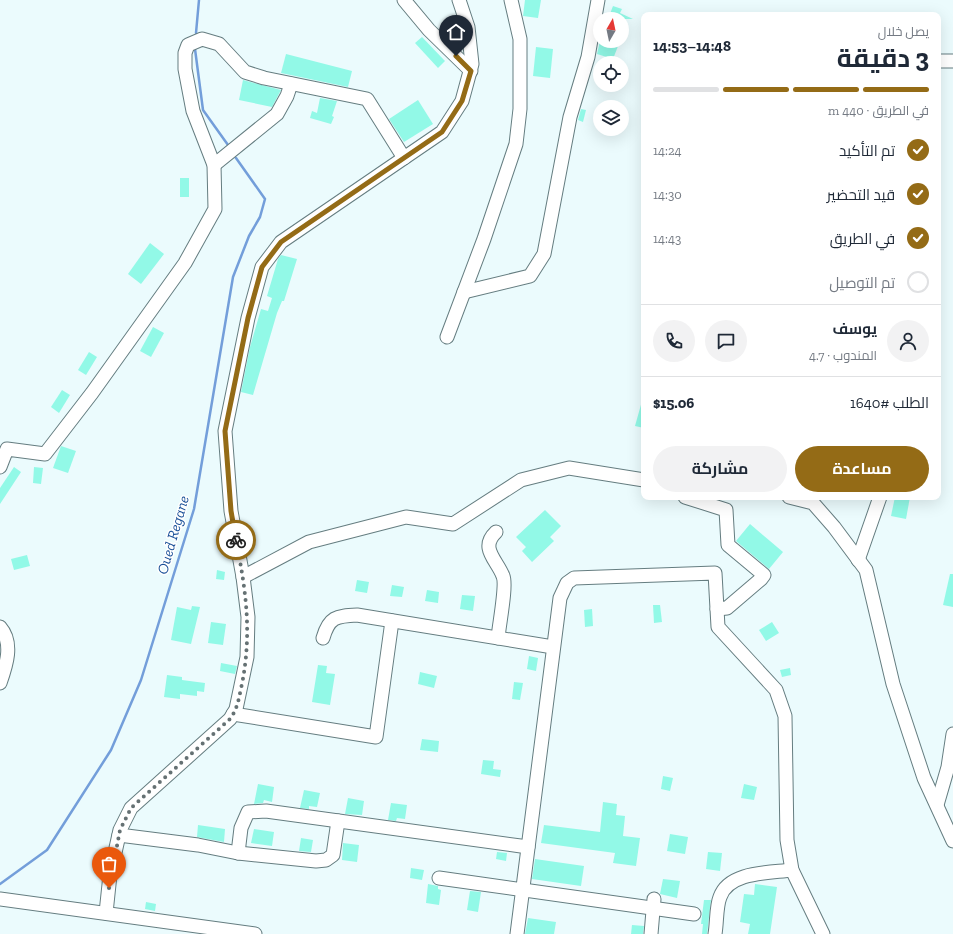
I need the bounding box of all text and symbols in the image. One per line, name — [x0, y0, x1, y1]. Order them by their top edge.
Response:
north arrow — [593, 12, 629, 48]
map controls — [593, 12, 629, 136]
pin — [439, 15, 473, 56]
icon: home — [445, 21, 467, 43]
text: يصل خلال — [878, 24, 929, 39]
text: 14:48–14:53 — [653, 37, 731, 55]
text: 3 دقيقة — [837, 42, 929, 74]
button: locate — [593, 56, 629, 92]
button: layers — [593, 100, 629, 136]
text: في الطريق · 440 m — [828, 103, 929, 118]
icon: check — [907, 139, 929, 161]
text: تم التأكيد — [839, 142, 895, 160]
text: 14:24 — [653, 143, 682, 158]
icon: check — [907, 183, 929, 205]
text: قيد التحضير — [827, 186, 895, 204]
text: 14:30 — [653, 187, 682, 202]
icon: check — [907, 227, 929, 249]
text: في الطريق — [830, 230, 895, 248]
text: 14:43 — [653, 231, 681, 246]
text: تم التوصيل — [829, 274, 895, 292]
button: phone — [653, 320, 695, 362]
button: chat — [705, 320, 747, 362]
text: يوسف — [832, 320, 877, 338]
button: person — [887, 320, 929, 362]
text: المندوب · 4.7 — [809, 348, 877, 363]
text: $15.06 — [653, 394, 694, 412]
text: الطلب #1640 — [850, 394, 929, 412]
button: مشاركة — [653, 446, 787, 492]
button: مساعدة — [795, 446, 929, 492]
water label: Oued Regane — [153, 494, 193, 576]
courier — [216, 520, 256, 560]
icon: bike — [225, 529, 247, 551]
pin — [92, 847, 126, 888]
icon: bag — [98, 853, 120, 875]

